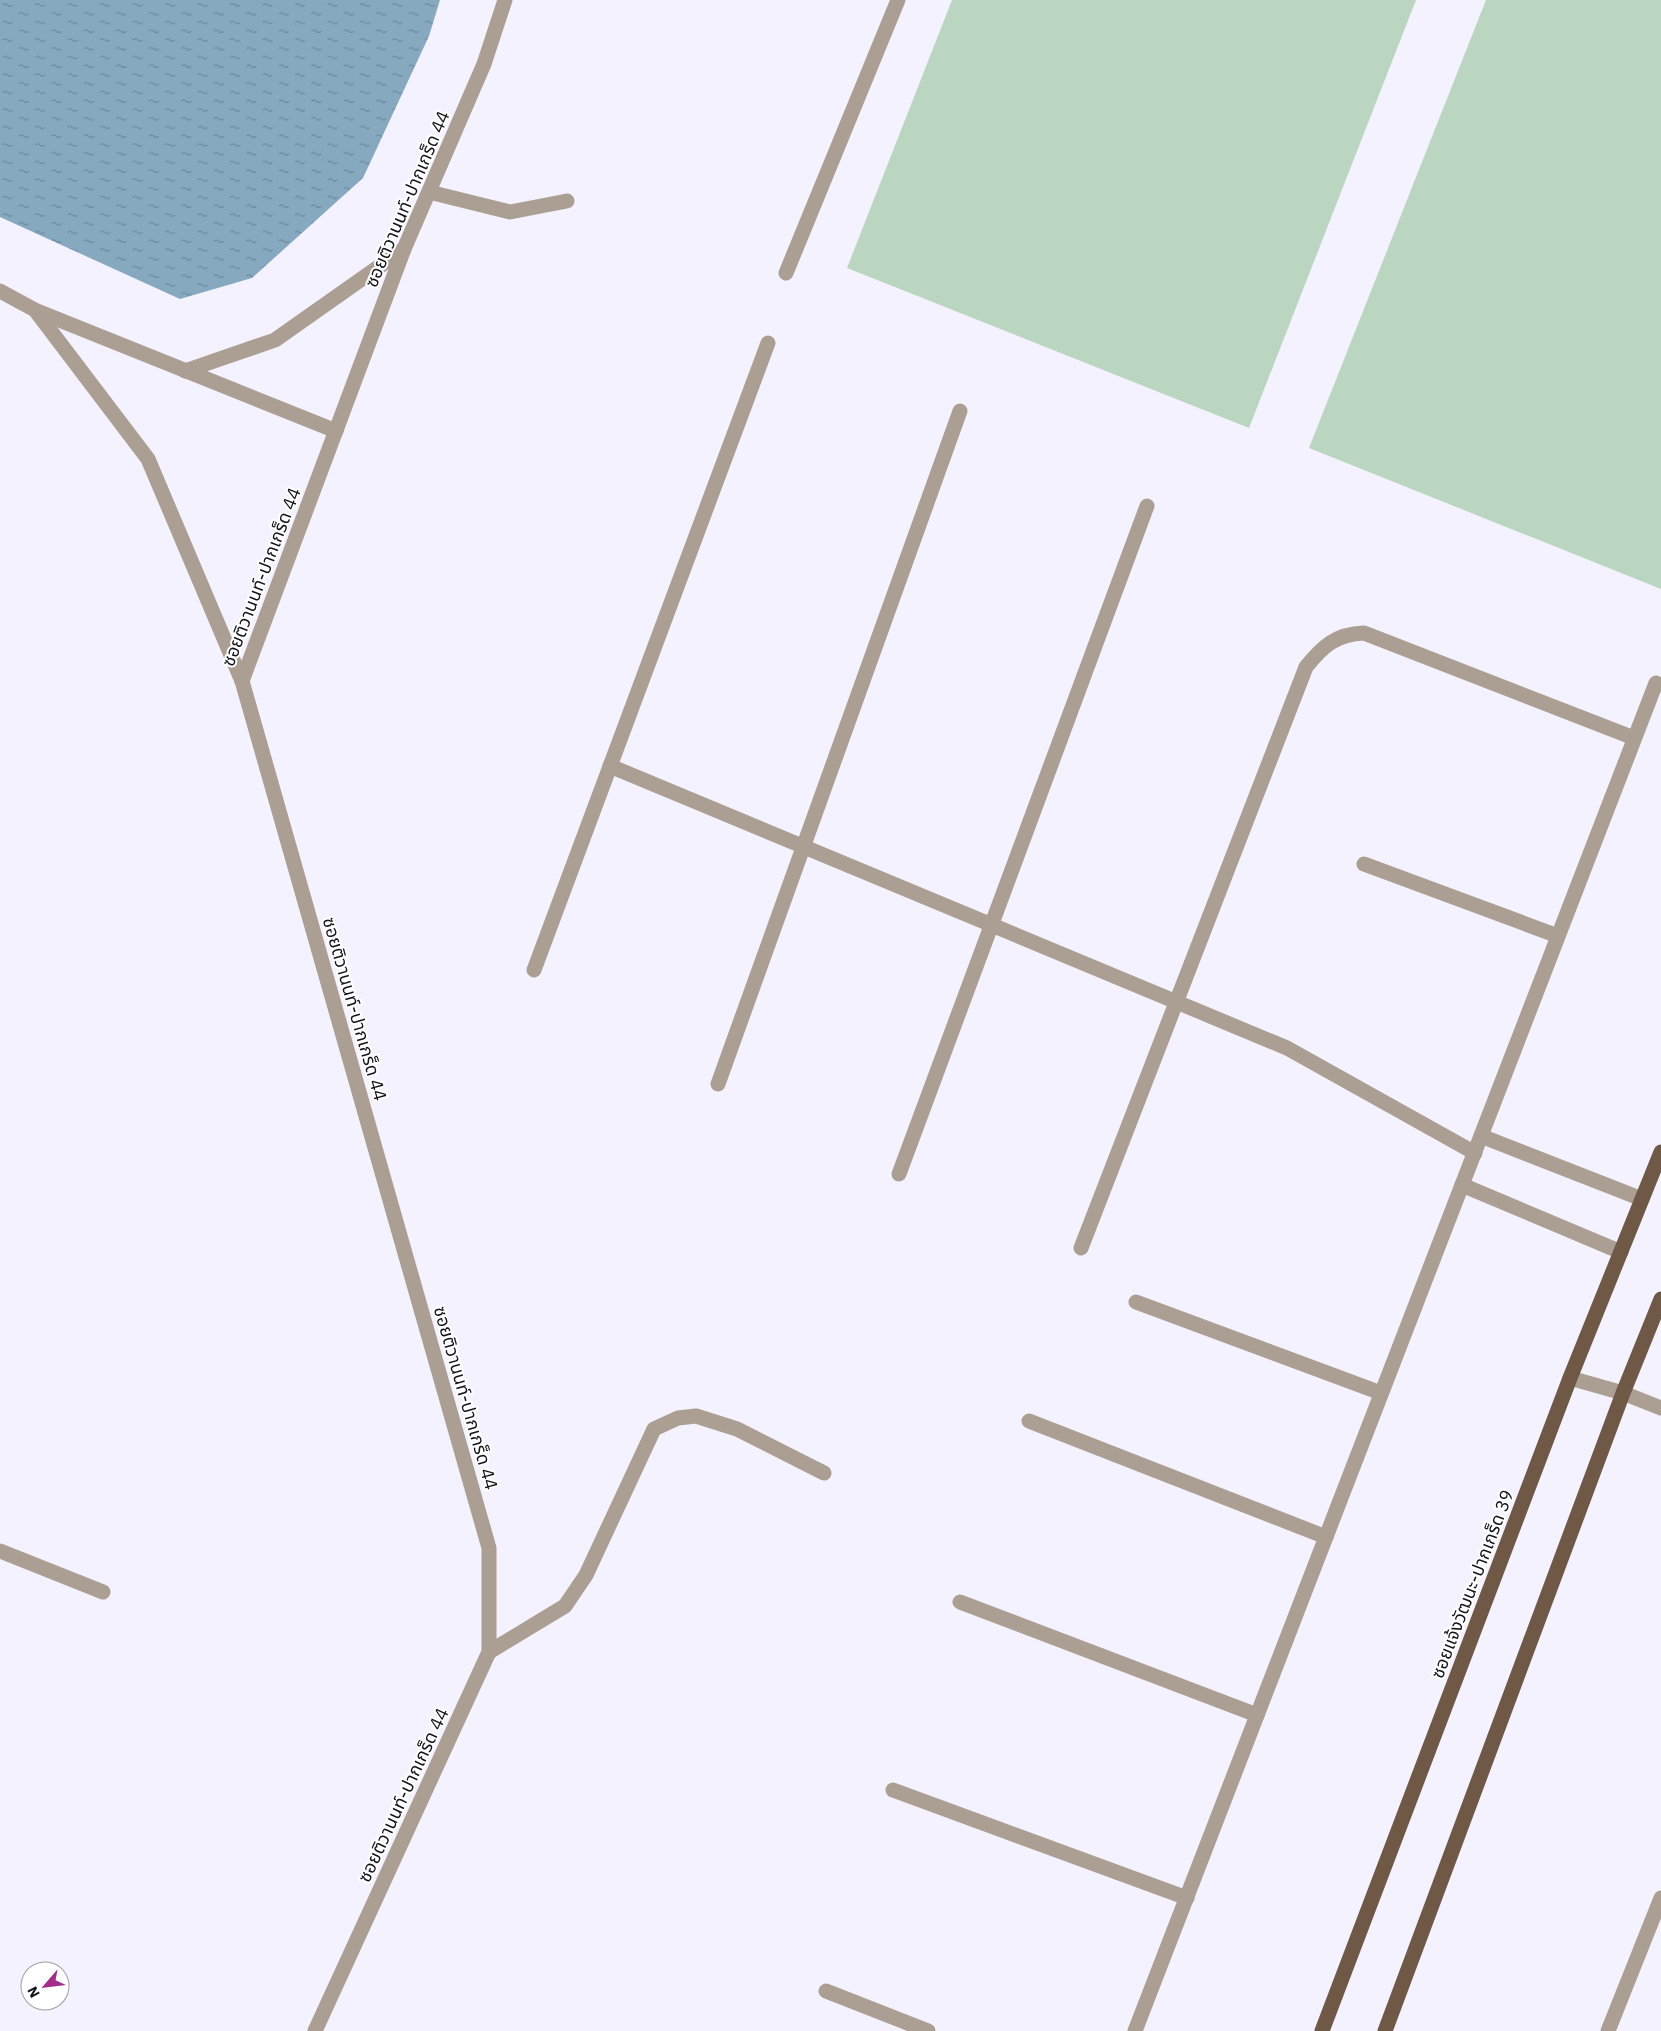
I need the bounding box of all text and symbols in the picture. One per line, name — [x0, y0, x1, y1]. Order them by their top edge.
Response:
street label: ซอยติวานนท์-ปากเกร็ด 44 — [359, 107, 455, 291]
street label: ซอยติวานนท์-ปากเกร็ด 44 — [216, 484, 306, 670]
street label: ซอยติวานนท์-ปากเกร็ด 44 — [318, 915, 392, 1104]
street label: ซอยติวานนท์-ปากเกร็ด 44 — [429, 1304, 503, 1493]
street label: ซอยแจ้งวัฒนะ-ปากเกร็ด 39 — [1425, 1486, 1519, 1682]
street label: ซอยติวานนท์-ปากเกร็ด 44 — [352, 1704, 454, 1886]
north arrow — [20, 1961, 70, 2011]
text: N — [23, 1983, 44, 2001]

